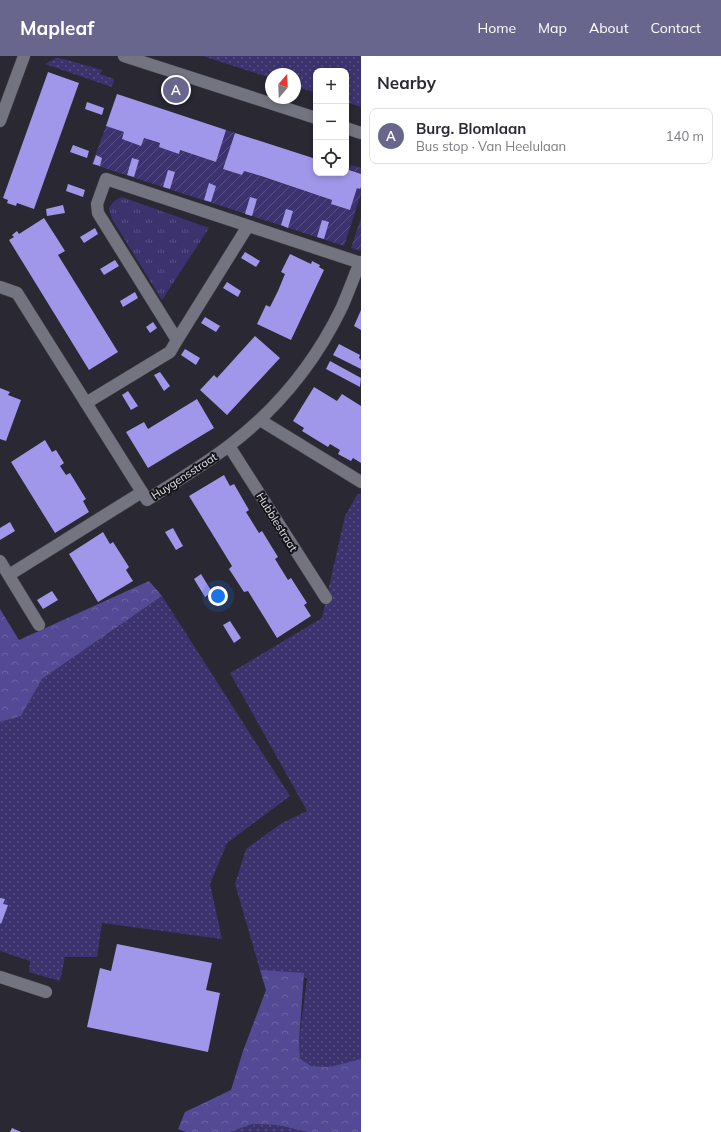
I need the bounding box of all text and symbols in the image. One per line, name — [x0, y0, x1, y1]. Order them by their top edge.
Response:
text: Mapleaf — [20, 16, 94, 40]
text: Home — [477, 19, 516, 37]
text: Map — [538, 19, 567, 37]
text: About — [589, 19, 629, 37]
text: Contact — [651, 19, 701, 37]
north arrow — [265, 68, 301, 104]
map controls — [313, 68, 349, 176]
button: + — [313, 68, 349, 104]
text: Nearby — [377, 72, 436, 93]
pin: A — [163, 75, 189, 105]
button: − — [313, 104, 349, 140]
text: Burg. Blomlaan — [416, 119, 526, 138]
text: A — [386, 128, 396, 144]
text: 140 m — [666, 128, 704, 144]
text: Bus stop · Van Heelulaan — [416, 138, 566, 154]
button: locate — [313, 140, 349, 176]
street label: Huygensstraat — [149, 450, 220, 502]
street label: Hubblestraat — [253, 490, 301, 554]
your location — [208, 586, 228, 606]

